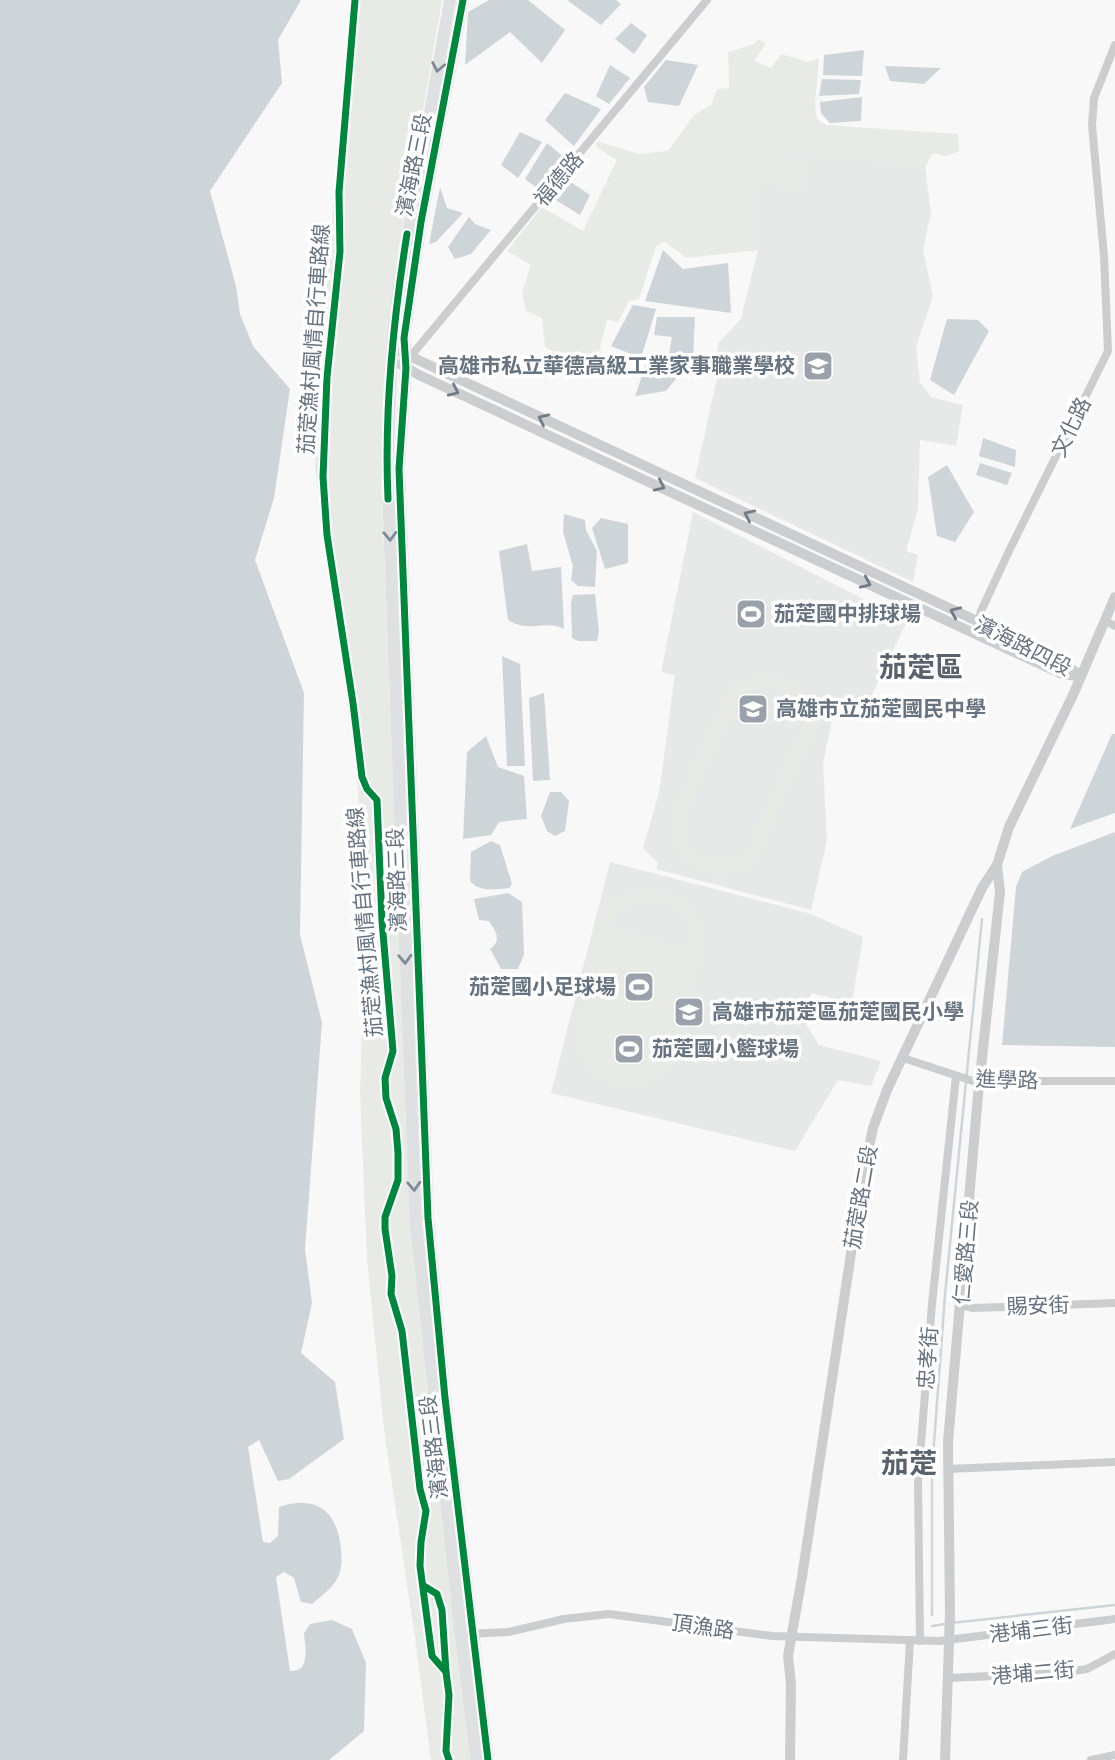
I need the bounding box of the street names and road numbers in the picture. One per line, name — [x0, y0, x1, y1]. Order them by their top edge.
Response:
street label: 濱海路三段 — [390, 111, 435, 219]
street label: 福德路 — [528, 146, 588, 210]
street label: 茄萣漁村風情自行車路線 — [292, 223, 333, 455]
street label: 文化路 — [1045, 393, 1095, 460]
street label: 濱海路四段 — [971, 610, 1076, 680]
street label: 茄萣漁村風情自行車路線 — [341, 806, 386, 1038]
street label: 濱海路三段 — [381, 827, 410, 933]
street label: 進學路 — [975, 1065, 1039, 1092]
street label: 茄萣路二段 — [838, 1143, 881, 1251]
street label: 仁愛路三段 — [947, 1198, 982, 1305]
street label: 賜安街 — [1006, 1291, 1070, 1318]
street label: 忠孝街 — [912, 1326, 941, 1390]
street label: 濱海路三段 — [414, 1394, 451, 1501]
street label: 頂漁路 — [670, 1609, 736, 1642]
street label: 港埔三街 — [988, 1611, 1074, 1646]
street label: 港埔二街 — [990, 1655, 1076, 1688]

